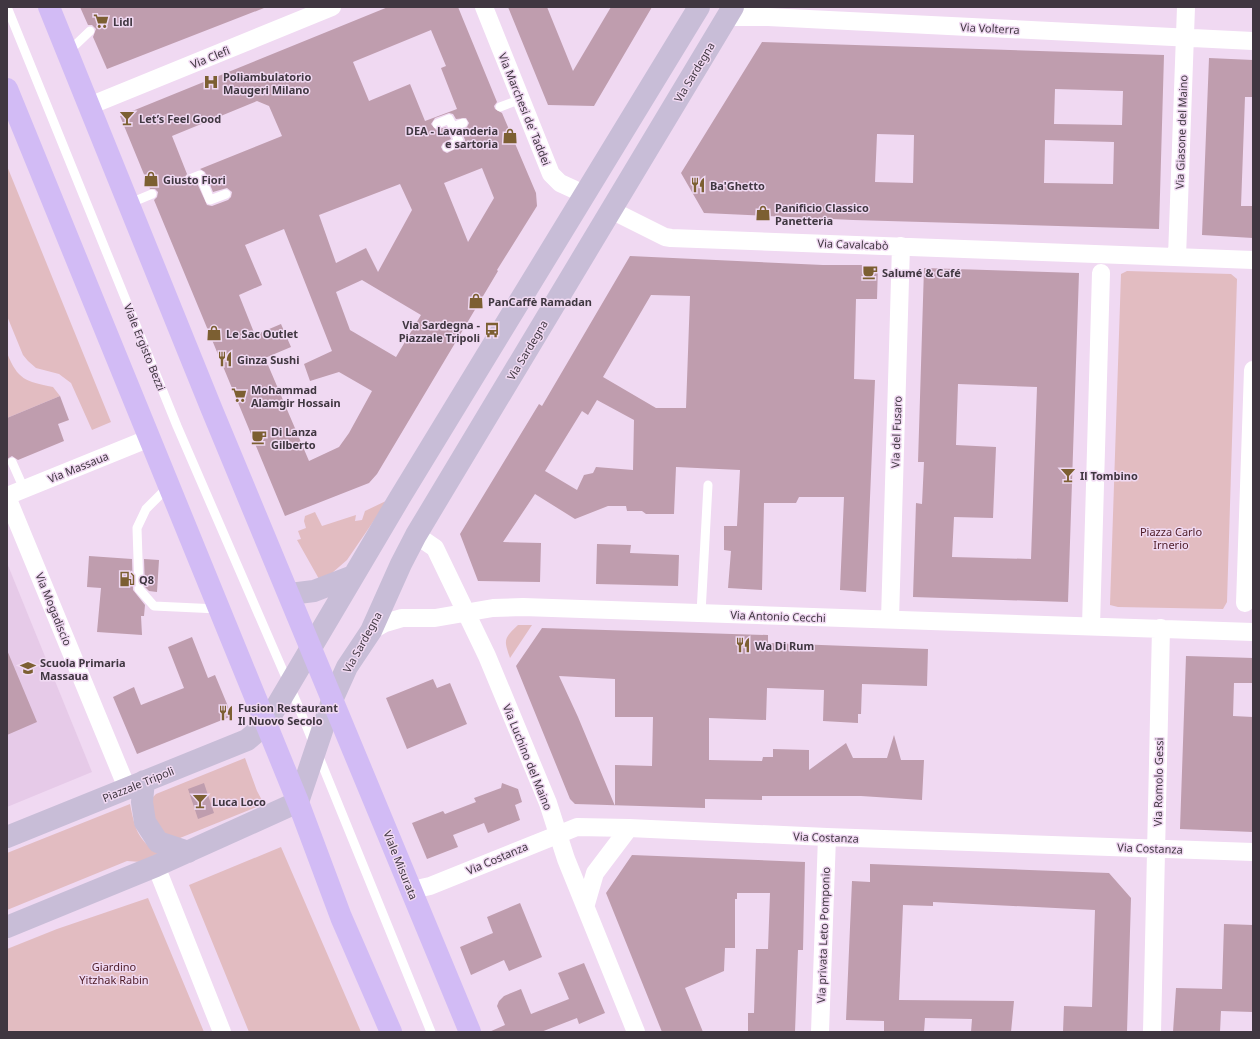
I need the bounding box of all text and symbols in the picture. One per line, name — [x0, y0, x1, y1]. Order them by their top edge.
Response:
supermarket icon: Lidl — [92, 12, 110, 30]
place label: Lidl — [113, 14, 133, 29]
street label: Via Volterra — [960, 19, 1020, 37]
street label: Via Sardegna — [670, 39, 718, 105]
street label: Via Clefi — [188, 42, 232, 72]
street label: Via Marchesi de' Taddei — [495, 50, 555, 168]
place label: Poliambulatorio Maugeri Milano — [223, 69, 311, 97]
hospital icon: Poliambulatorio Maugeri Milano — [202, 73, 220, 91]
street label: Via Giasone del Maino — [1172, 74, 1191, 189]
bar icon: Let’s Feel Good — [118, 109, 136, 127]
place label: Let’s Feel Good — [139, 111, 221, 126]
place label: DEA - Lavanderia e sartoria — [406, 123, 498, 151]
shop icon: DEA - Lavanderia e sartoria — [501, 127, 519, 145]
shop icon: Giusto Fiori — [142, 170, 160, 188]
place label: Giusto Fiori — [163, 172, 226, 187]
restaurant icon: Ba'Ghetto — [689, 176, 707, 194]
place label: Ba'Ghetto — [710, 178, 765, 193]
place label: Panificio Classico Panetteria — [775, 200, 869, 228]
shop icon: Panificio Classico Panetteria — [754, 204, 772, 222]
street label: Via Cavalcabò — [817, 235, 889, 253]
cafe icon: Salumé & Café — [861, 263, 879, 281]
place label: Salumé & Café — [882, 265, 961, 280]
shop icon: PanCaffè Ramadan — [467, 292, 485, 310]
place label: PanCaffè Ramadan — [488, 294, 592, 309]
street label: Viale Ergisto Bezzi — [121, 301, 169, 393]
place label: Via Sardegna - Piazzale Tripoli — [399, 317, 480, 345]
street label: Via Sardegna — [503, 317, 551, 383]
bus stop icon: Via Sardegna - Piazzale Tripoli — [483, 321, 501, 339]
shop icon: Le Sac Outlet — [205, 324, 223, 342]
place label: Le Sac Outlet — [226, 326, 298, 341]
restaurant icon: Ginza Sushi — [216, 350, 234, 368]
place label: Ginza Sushi — [237, 352, 299, 367]
place label: Mohammad Alamgir Hossain — [251, 382, 341, 410]
supermarket icon: Mohammad Alamgir Hossain — [230, 386, 248, 404]
street label: Via del Fusaro — [887, 395, 905, 468]
place label: Di Lanza Gilberto — [271, 424, 317, 452]
cafe icon: Di Lanza Gilberto — [250, 428, 268, 446]
street label: Via Massaua — [45, 448, 111, 486]
bar icon: Il Tombino — [1059, 466, 1077, 484]
place label: Il Tombino — [1080, 468, 1138, 483]
park label: Piazza Carlo Irnerio — [1140, 524, 1202, 552]
street label: Via Mogadiscio — [32, 570, 76, 648]
fuel station icon: Q8 — [118, 570, 136, 588]
place label: Q8 — [139, 572, 154, 587]
street label: Via Antonio Cecchi — [730, 607, 826, 625]
street label: Via Sardegna — [339, 609, 385, 675]
restaurant icon: Wa Di Rum — [734, 636, 752, 654]
place label: Wa Di Rum — [755, 638, 814, 653]
place label: Scuola Primaria Massaua — [40, 655, 126, 683]
school or university icon: Scuola Primaria Massaua — [19, 659, 37, 677]
place label: Fusion Restaurant Il Nuovo Secolo — [238, 700, 338, 728]
street label: Via Luchino del Maino — [500, 702, 556, 813]
restaurant icon: Fusion Restaurant Il Nuovo Secolo — [217, 704, 235, 722]
street label: Via Romolo Gessi — [1150, 737, 1166, 827]
street label: Piazzale Tripoli — [100, 763, 176, 805]
bar icon: Luca Loco — [191, 792, 209, 810]
place label: Luca Loco — [212, 794, 266, 809]
street label: Viale Misurata — [380, 828, 422, 902]
street label: Via Costanza — [793, 828, 859, 846]
street label: Via Costanza — [464, 838, 530, 878]
street label: Via Costanza — [1117, 839, 1183, 857]
street label: Via privata Leto Pomponio — [813, 866, 833, 1003]
park label: Giardino Yitzhak Rabin — [79, 959, 149, 987]

